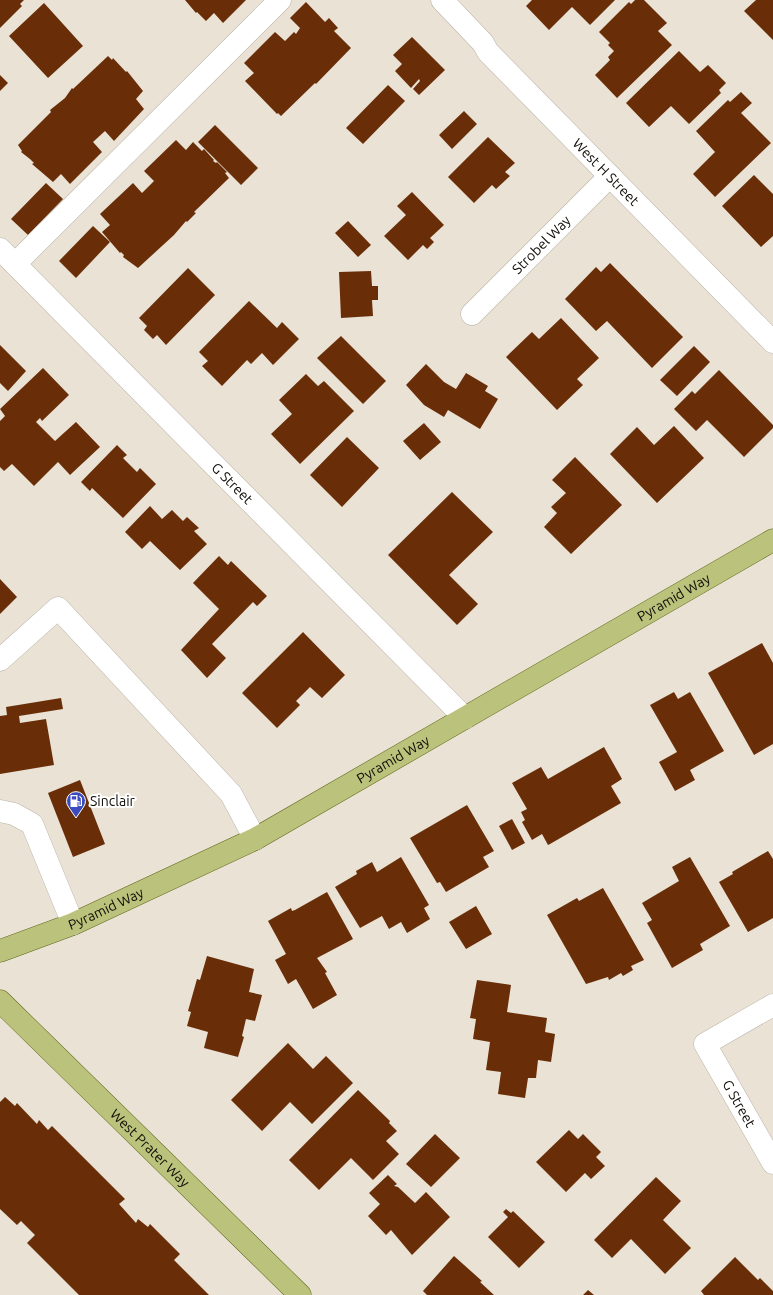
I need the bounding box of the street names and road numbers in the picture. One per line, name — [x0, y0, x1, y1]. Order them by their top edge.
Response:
street label: West H Street — [570, 135, 643, 209]
street label: Strobel Way — [509, 212, 574, 277]
street label: G Street — [208, 459, 257, 508]
street label: Pyramid Way — [634, 570, 713, 625]
street label: Pyramid Way — [354, 732, 432, 787]
street label: Pyramid Way — [66, 884, 146, 933]
street label: G Street — [719, 1077, 759, 1130]
street label: West Prater Way — [107, 1106, 193, 1190]

